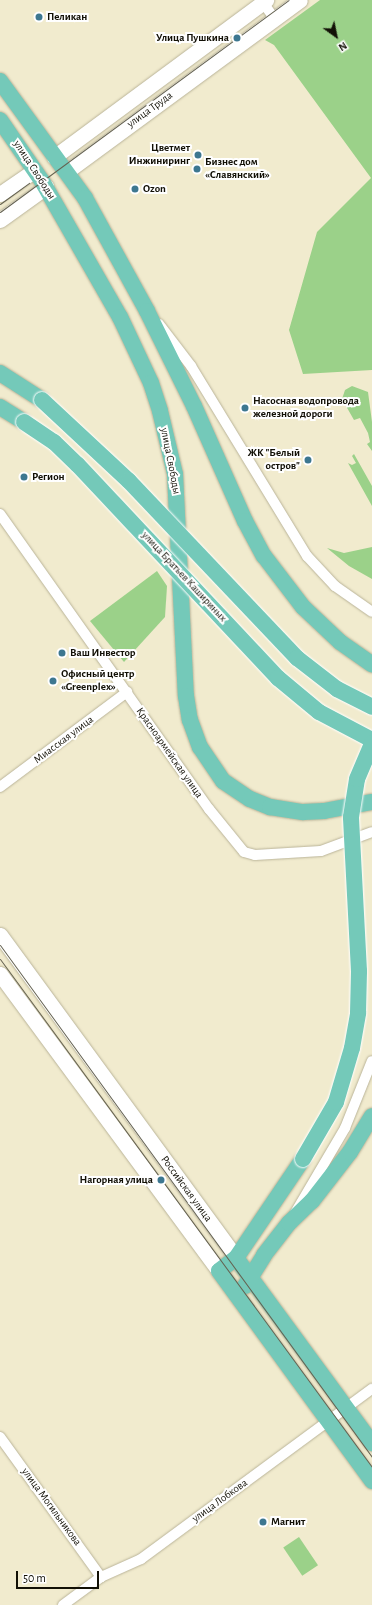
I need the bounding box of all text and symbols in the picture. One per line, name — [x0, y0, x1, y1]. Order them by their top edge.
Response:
place label: Пеликан — [47, 10, 87, 24]
marker: Пеликан — [34, 12, 44, 22]
north arrow — [316, 16, 356, 56]
place label: Улица Пушкина — [156, 31, 229, 45]
marker: Улица Пушкина — [232, 33, 242, 43]
text: N — [337, 40, 349, 53]
street label: улица Труда — [125, 89, 175, 131]
street label: улица Свободы — [10, 138, 58, 202]
place label: Цветмет Инжиниринг — [129, 142, 190, 168]
marker: Цветмет Инжиниринг — [193, 150, 203, 160]
place label: Бизнес дом «Славянский» — [205, 156, 270, 182]
marker: Бизнес дом «Славянский» — [192, 164, 202, 174]
place label: Ozon — [143, 182, 166, 196]
marker: Ozon — [130, 184, 140, 194]
place label: Насосная водопровода железной дороги — [253, 395, 359, 421]
marker: Насосная водопровода железной дороги — [240, 403, 250, 413]
street label: улица Свободы — [157, 427, 183, 495]
place label: ЖК "Белый остров" — [247, 447, 300, 473]
marker: ЖК "Белый остров" — [303, 455, 313, 465]
place label: Регион — [32, 470, 65, 484]
marker: Регион — [19, 472, 29, 482]
street label: улица Братьев Кашириных — [139, 529, 229, 625]
place label: Ваш Инвестор — [70, 646, 136, 660]
marker: Ваш Инвестор — [57, 648, 67, 658]
place label: Офисный центр «Greenplex» — [61, 668, 134, 694]
marker: Офисный центр «Greenplex» — [48, 676, 58, 686]
street label: Красноармейская улица — [133, 705, 205, 801]
street label: Миасская улица — [32, 713, 96, 767]
street label: Российская улица — [158, 1153, 214, 1225]
place label: Нагорная улица — [80, 1173, 153, 1187]
marker: Нагорная улица — [156, 1175, 166, 1185]
street label: улица Могильникова — [18, 1466, 84, 1548]
street label: улица Лобкова — [190, 1476, 250, 1526]
place label: Магнит — [271, 1515, 305, 1529]
marker: Магнит — [258, 1517, 268, 1527]
scale bar — [18, 1563, 101, 1589]
text: 50 m — [23, 1572, 46, 1584]

